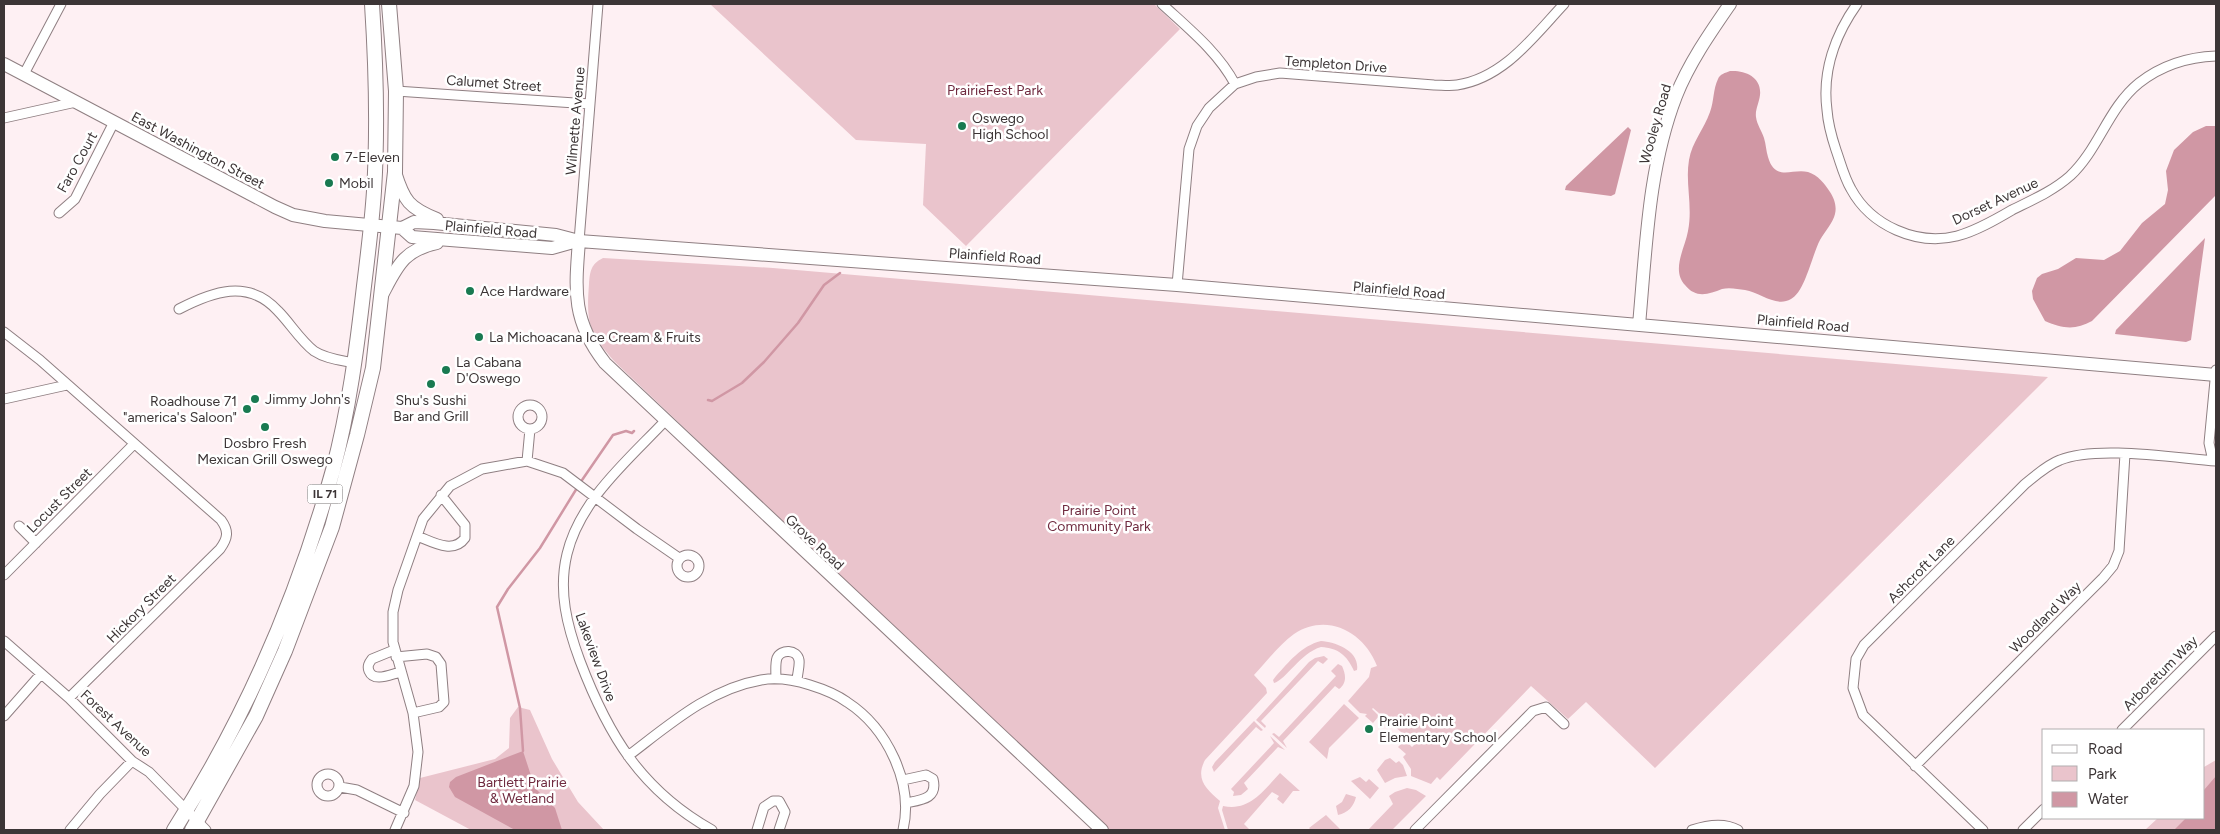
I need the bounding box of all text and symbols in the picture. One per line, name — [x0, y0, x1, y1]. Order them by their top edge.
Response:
street label: Templeton Drive — [1284, 52, 1388, 77]
street label: Wilmette Avenue — [562, 66, 589, 176]
street label: Calumet Street — [446, 72, 542, 95]
park label: PrairieFest Park — [947, 82, 1043, 99]
street label: Wooley Road — [1636, 82, 1675, 166]
street label: East Washington Street — [128, 108, 267, 193]
place label: Oswego High School — [972, 110, 1049, 143]
marker: Oswego High School — [956, 120, 968, 132]
street label: Faro Court — [54, 129, 101, 196]
place label: 7-Eleven — [345, 149, 400, 166]
marker: 7-Eleven — [329, 151, 341, 163]
street label: Dorset Avenue — [1950, 174, 2041, 229]
place label: Mobil — [339, 175, 374, 192]
marker: Mobil — [323, 177, 335, 189]
street label: Plainfield Road — [444, 217, 538, 242]
street label: Plainfield Road — [948, 245, 1042, 268]
street label: Plainfield Road — [1352, 278, 1446, 303]
place label: Ace Hardware — [480, 283, 569, 300]
marker: Ace Hardware — [464, 285, 476, 297]
street label: Plainfield Road — [1756, 311, 1850, 336]
place label: La Michoacana Ice Cream & Fruits — [489, 329, 701, 346]
marker: La Michoacana Ice Cream & Fruits — [473, 331, 485, 343]
place label: La Cabana D'Oswego — [456, 354, 521, 387]
marker: La Cabana D'Oswego — [440, 364, 452, 376]
marker: Shu's Sushi Bar and Grill — [425, 378, 437, 390]
place label: Jimmy John's — [265, 391, 350, 408]
place label: Shu's Sushi Bar and Grill — [393, 392, 469, 425]
place label: Roadhouse 71 "america's Saloon" — [123, 393, 237, 426]
marker: Jimmy John's — [249, 393, 261, 405]
marker: Roadhouse 71 "america's Saloon" — [241, 403, 253, 415]
marker: Dosbro Fresh Mexican Grill Oswego — [259, 421, 271, 433]
place label: Dosbro Fresh Mexican Grill Oswego — [197, 435, 333, 468]
street label: Locust Street — [23, 464, 96, 537]
road number: IL 71 — [308, 484, 342, 504]
park label: Prairie Point Community Park — [1047, 502, 1151, 535]
street label: Grove Road — [782, 511, 847, 574]
street label: Ashcroft Lane — [1884, 532, 1959, 606]
street label: Hickory Street — [103, 570, 179, 646]
street label: Woodland Way — [2006, 578, 2085, 657]
street label: Lakeview Drive — [572, 610, 620, 704]
street label: Arboretum Way — [2119, 632, 2202, 714]
street label: Forest Avenue — [77, 686, 155, 761]
place label: Prairie Point Elementary School — [1379, 713, 1497, 746]
marker: Prairie Point Elementary School — [1363, 723, 1375, 735]
legend — [2042, 729, 2205, 819]
text: Road — [2088, 740, 2123, 758]
text: Park — [2088, 765, 2117, 783]
park label: Bartlett Prairie & Wetland — [477, 774, 567, 807]
text: Water — [2088, 790, 2128, 808]

